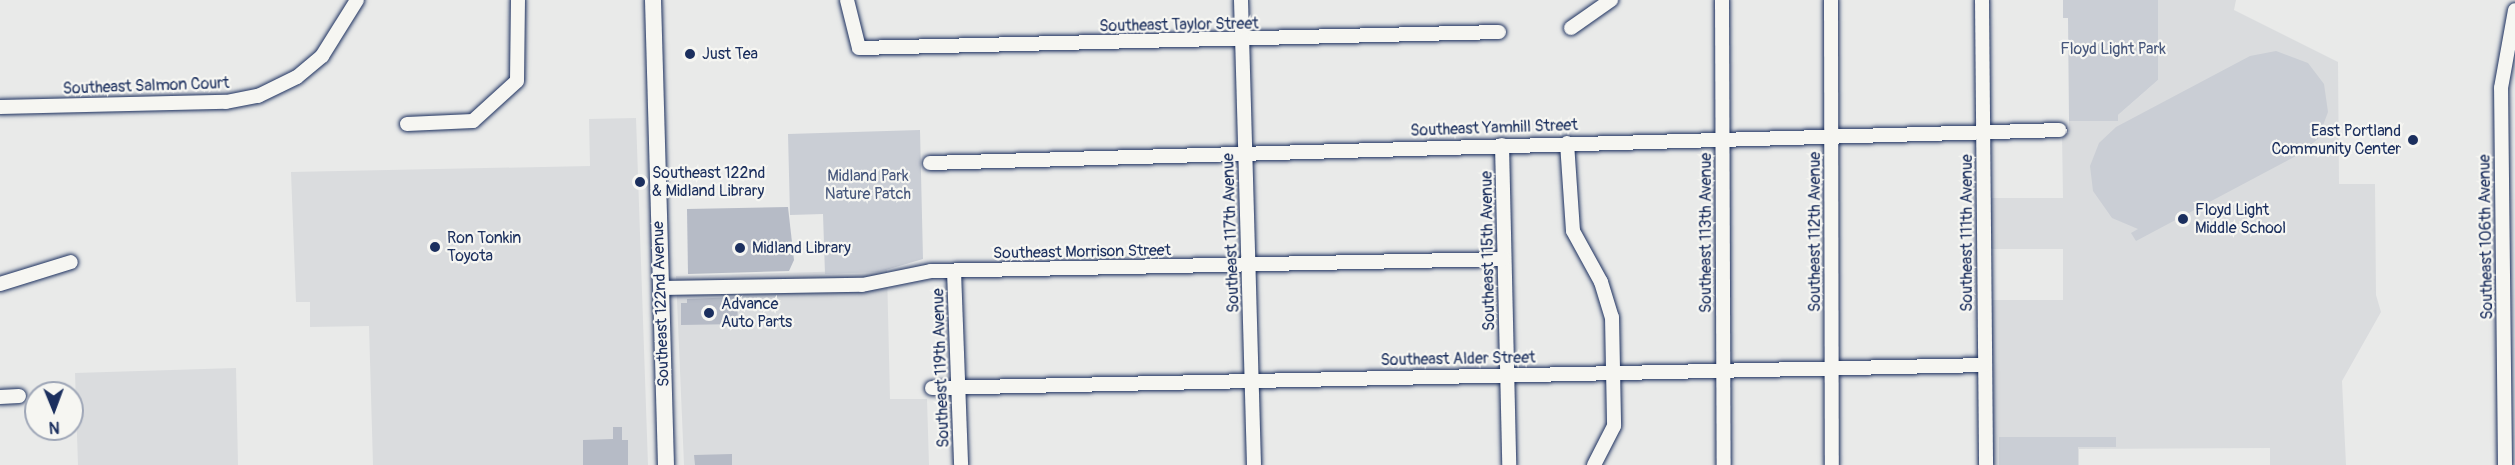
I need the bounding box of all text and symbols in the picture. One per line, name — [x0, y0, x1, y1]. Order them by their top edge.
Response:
street label: Southeast Taylor Street — [1099, 14, 1259, 36]
park label: Floyd Light Park — [2060, 39, 2166, 59]
place label: Just Tea — [702, 44, 758, 64]
marker: Just Tea — [683, 47, 697, 61]
street label: Southeast Salmon Court — [62, 73, 230, 99]
street label: Southeast Yamhill Street — [1410, 115, 1578, 141]
place label: East Portland Community Center — [2272, 121, 2401, 159]
marker: East Portland Community Center — [2406, 133, 2420, 147]
street label: Southeast 112th Avenue — [1805, 152, 1825, 312]
street label: Southeast 117th Avenue — [1219, 153, 1243, 313]
street label: Southeast 113th Avenue — [1696, 153, 1716, 313]
street label: Southeast 111th Avenue — [1957, 154, 1977, 312]
street label: Southeast 106th Avenue — [2475, 154, 2497, 320]
place label: Southeast 122nd & Midland Library — [652, 163, 765, 201]
park label: Midland Park Nature Patch — [825, 166, 911, 204]
street label: Southeast 115th Avenue — [1477, 171, 1499, 331]
marker: Southeast 122nd & Midland Library — [633, 175, 647, 189]
place label: Floyd Light Middle School — [2195, 200, 2286, 238]
marker: Floyd Light Middle School — [2176, 212, 2190, 226]
street label: Southeast 122nd Avenue — [649, 221, 673, 387]
place label: Ron Tonkin Toyota — [447, 228, 521, 266]
place label: Midland Library — [752, 238, 851, 258]
marker: Ron Tonkin Toyota — [428, 240, 442, 254]
marker: Midland Library — [733, 241, 747, 255]
street label: Southeast Morrison Street — [993, 241, 1171, 263]
street label: Southeast 119th Avenue — [929, 288, 953, 448]
place label: Advance Auto Parts — [721, 294, 792, 332]
marker: Advance Auto Parts — [702, 306, 716, 320]
street label: Southeast Alder Street — [1380, 348, 1536, 370]
north arrow — [24, 381, 84, 441]
text: N — [49, 417, 60, 437]

